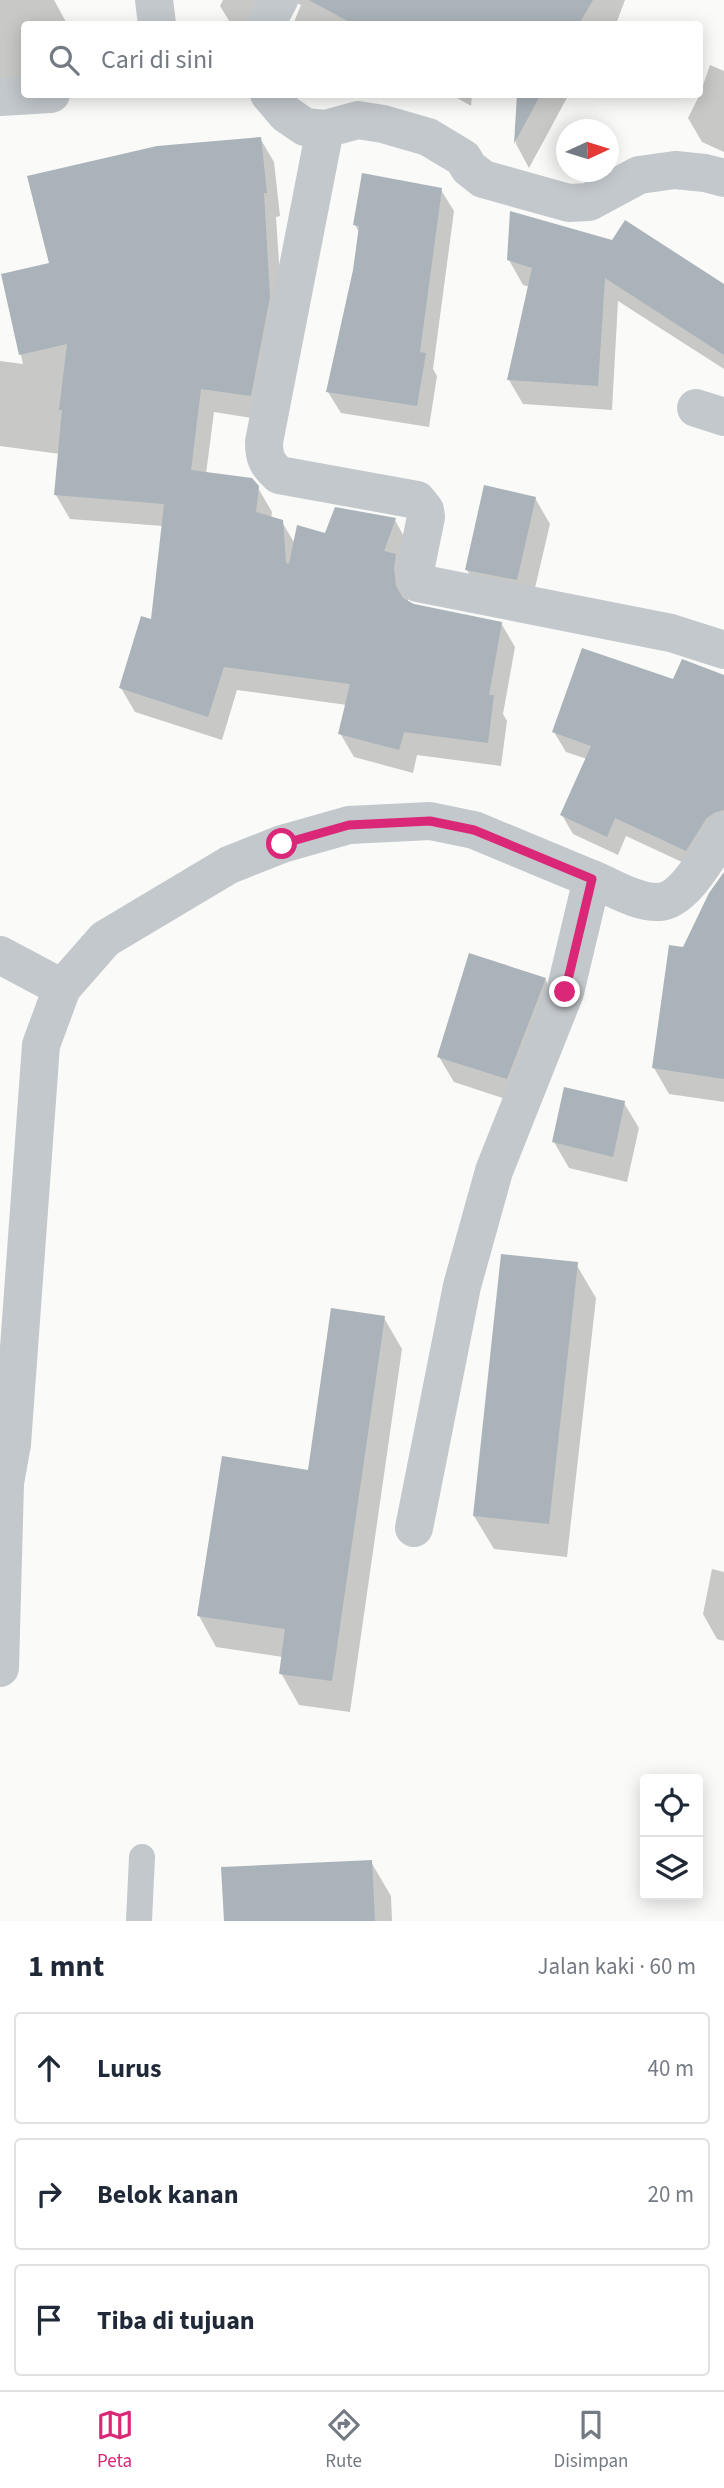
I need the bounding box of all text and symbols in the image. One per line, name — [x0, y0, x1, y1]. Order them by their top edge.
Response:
search box — [21, 21, 703, 98]
icon: search — [45, 41, 83, 79]
text: Cari di sini — [101, 41, 214, 78]
north arrow — [556, 119, 619, 182]
route start — [266, 828, 297, 859]
route end — [549, 976, 580, 1007]
map controls — [640, 1774, 703, 1900]
button: locate — [640, 1774, 703, 1837]
button: layers — [640, 1837, 703, 1900]
text: 1 mnt — [28, 1945, 104, 1988]
text: Jalan kaki · 60 m — [538, 1950, 696, 1983]
icon: ahead — [30, 2049, 68, 2087]
text: Lurus — [97, 2050, 162, 2087]
text: 40 m — [647, 2052, 694, 2085]
icon: right — [30, 2175, 68, 2213]
text: Belok kanan — [97, 2176, 239, 2213]
text: 20 m — [647, 2178, 694, 2211]
icon: arrive — [30, 2301, 68, 2339]
text: Tiba di tujuan — [97, 2302, 255, 2339]
tab: Peta — [96, 2406, 134, 2475]
tab: Rute — [325, 2406, 363, 2475]
tab: Disimpan — [554, 2406, 629, 2475]

